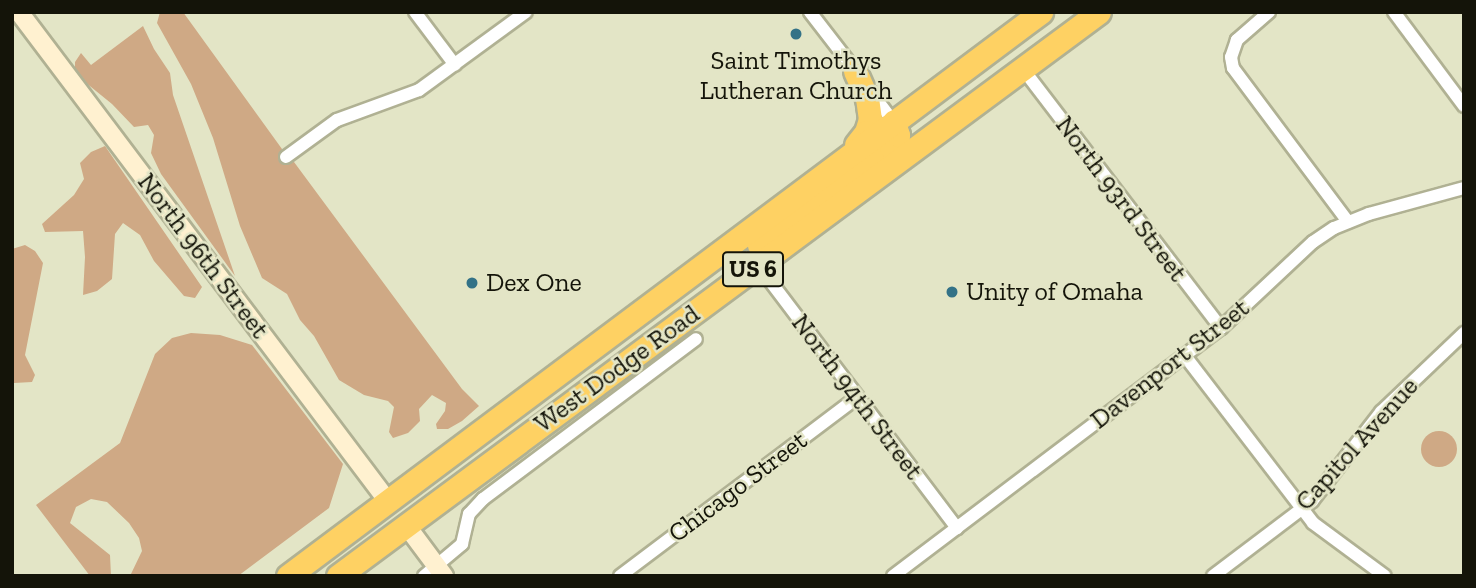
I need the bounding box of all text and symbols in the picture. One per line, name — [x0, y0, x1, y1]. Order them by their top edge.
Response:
marker: Saint Timothys Lutheran Church — [788, 26, 804, 42]
place label: Saint Timothys Lutheran Church — [700, 45, 892, 106]
street label: North 93rd Street — [1049, 110, 1193, 288]
street label: North 96th Street — [131, 167, 275, 345]
road number: US 6 — [722, 248, 784, 290]
place label: Dex One — [486, 267, 582, 299]
marker: Dex One — [464, 275, 480, 291]
place label: Unity of Omaha — [966, 276, 1144, 308]
marker: Unity of Omaha — [944, 284, 960, 300]
street label: Davenport Street — [1084, 292, 1256, 436]
street label: West Dodge Road — [528, 299, 706, 439]
street label: North 94th Street — [785, 308, 929, 486]
street label: Capitol Avenue — [1289, 371, 1425, 517]
street label: Chicago Street — [663, 425, 813, 549]

